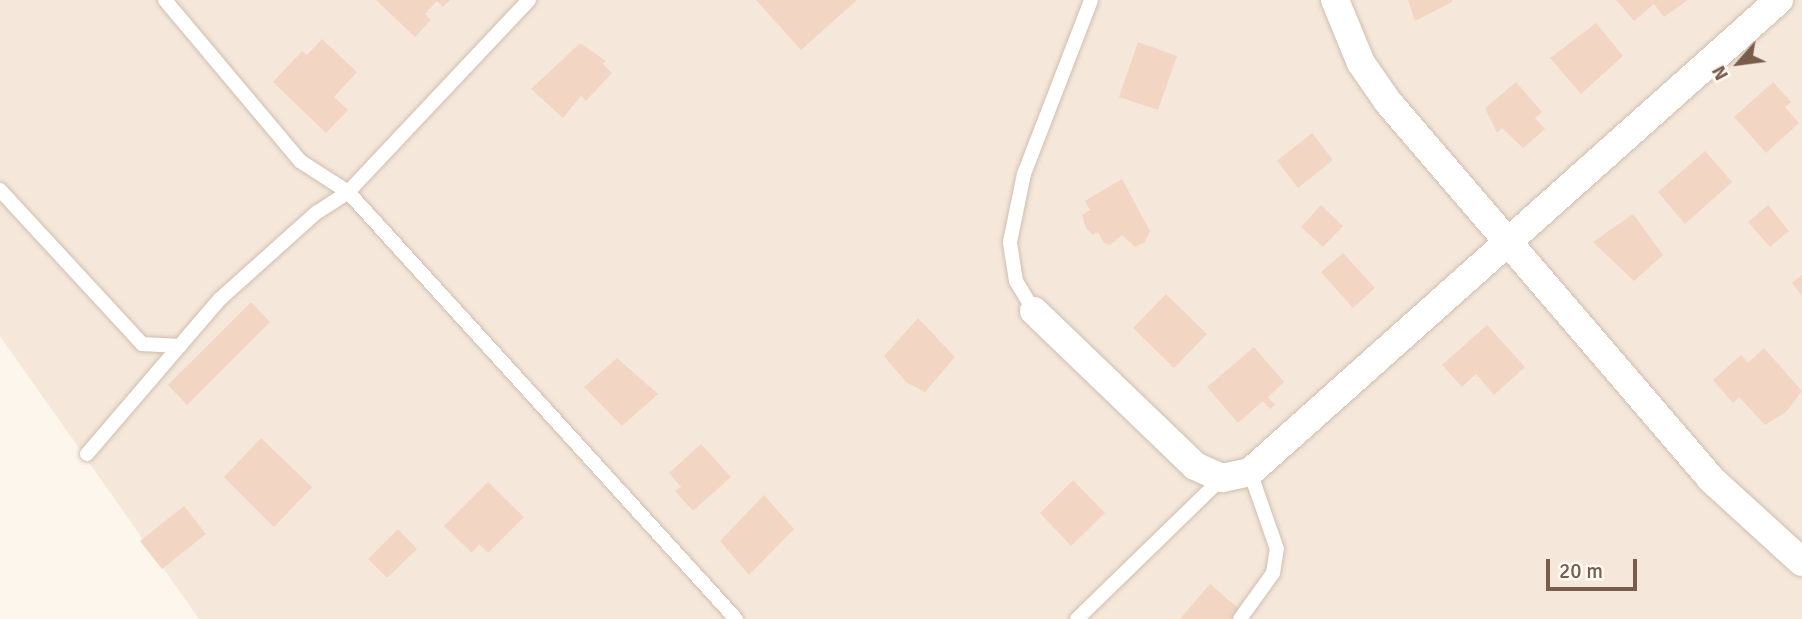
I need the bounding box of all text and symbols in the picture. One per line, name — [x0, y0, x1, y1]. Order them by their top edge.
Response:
north arrow — [1704, 28, 1774, 98]
text: N — [1707, 61, 1734, 84]
scale bar — [1550, 546, 1641, 590]
text: 20 m — [1559, 558, 1603, 584]

